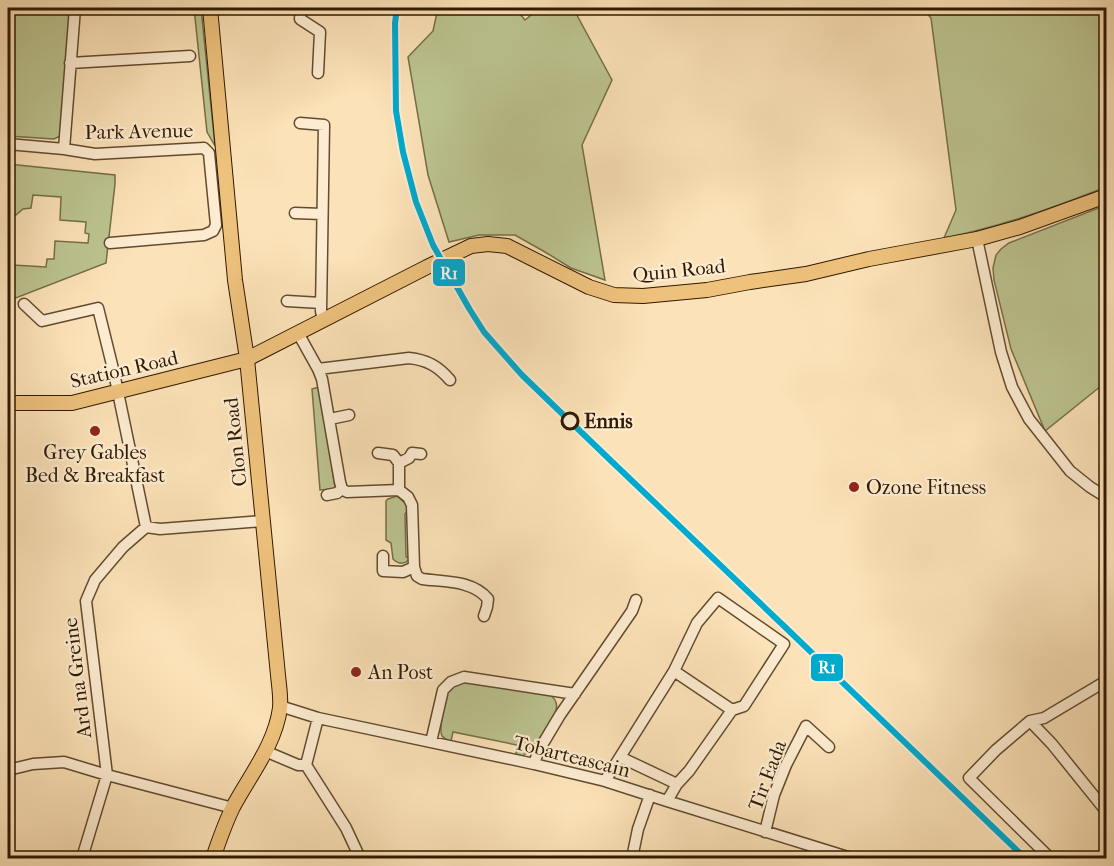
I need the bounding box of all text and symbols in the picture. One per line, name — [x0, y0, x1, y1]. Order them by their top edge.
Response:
street label: Park Avenue — [85, 119, 194, 144]
street label: Quin Road — [632, 254, 728, 287]
line badge: R1 — [432, 258, 466, 287]
text: R1 — [440, 264, 458, 283]
street label: Station Road — [68, 346, 181, 393]
street label: Clon Road — [219, 395, 252, 488]
place label: Ennis — [584, 410, 633, 433]
marker: Ennis — [561, 412, 579, 430]
marker: Grey Gables Bed & Breakfast — [88, 424, 102, 438]
place label: Grey Gables Bed & Breakfast — [25, 441, 165, 487]
place label: Ozone Fitness — [866, 476, 986, 499]
marker: Ozone Fitness — [847, 480, 861, 494]
street label: Ard na Greine — [59, 616, 96, 741]
line badge: R1 — [810, 653, 844, 682]
text: R1 — [818, 658, 836, 677]
place label: An Post — [367, 661, 433, 684]
marker: An Post — [349, 665, 363, 679]
street label: Tobarteascain — [511, 731, 633, 782]
street label: Tir Eada — [744, 736, 792, 814]

